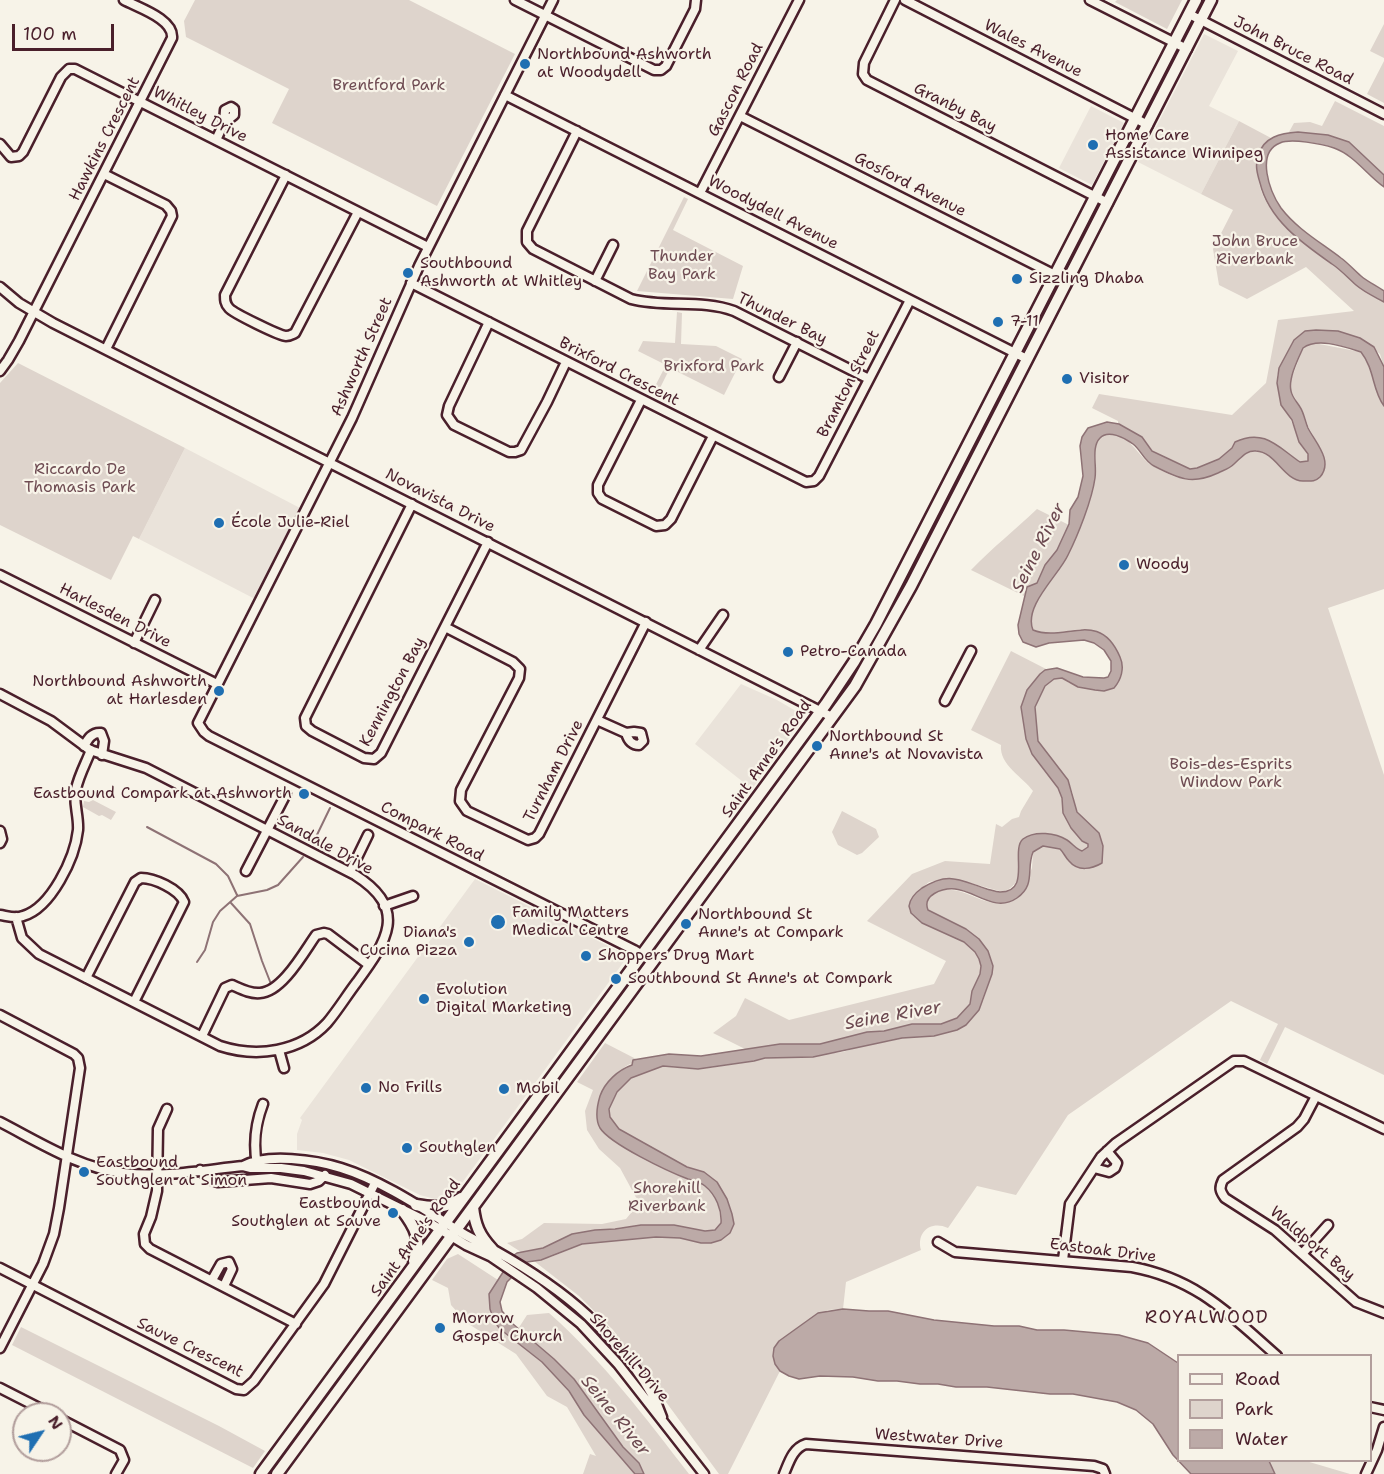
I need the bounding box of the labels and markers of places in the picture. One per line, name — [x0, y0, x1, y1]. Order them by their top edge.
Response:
place label: Northbound Ashworth at Woodydell — [537, 45, 712, 83]
marker: Northbound Ashworth at Woodydell — [518, 57, 532, 71]
place label: Home Care Assistance Winnipeg — [1105, 126, 1263, 164]
marker: Home Care Assistance Winnipeg — [1086, 138, 1100, 152]
place label: Southbound Ashworth at Whitley — [420, 254, 582, 292]
marker: Southbound Ashworth at Whitley — [401, 266, 415, 280]
place label: Sizzling Dhaba — [1029, 269, 1144, 289]
marker: Sizzling Dhaba — [1010, 272, 1024, 286]
place label: 7-11 — [1010, 312, 1039, 332]
marker: 7-11 — [991, 315, 1005, 329]
place label: Visitor — [1079, 369, 1130, 389]
marker: Visitor — [1060, 372, 1074, 386]
place label: École Julie-Riel — [231, 513, 349, 533]
marker: École Julie-Riel — [212, 516, 226, 530]
place label: Woody — [1136, 555, 1189, 575]
marker: Woody — [1117, 558, 1131, 572]
place label: Petro-Canada — [800, 642, 907, 662]
marker: Petro-Canada — [781, 645, 795, 659]
place label: Northbound Ashworth at Harlesden — [32, 672, 207, 710]
marker: Northbound Ashworth at Harlesden — [212, 684, 226, 698]
place label: Northbound St Anne's at Novavista — [829, 727, 983, 765]
marker: Northbound St Anne's at Novavista — [810, 739, 824, 753]
place label: Eastbound Compark at Ashworth — [33, 784, 292, 804]
marker: Eastbound Compark at Ashworth — [297, 787, 311, 801]
place label: Family Matters Medical Centre — [512, 903, 629, 941]
place label: Northbound St Anne's at Compark — [698, 905, 844, 943]
marker: Family Matters Medical Centre — [489, 913, 507, 931]
marker: Northbound St Anne's at Compark — [679, 917, 693, 931]
place label: Diana's Cucina Pizza — [360, 923, 457, 961]
marker: Diana's Cucina Pizza — [462, 935, 476, 949]
place label: Shoppers Drug Mart — [598, 946, 754, 966]
marker: Shoppers Drug Mart — [579, 949, 593, 963]
place label: Southbound St Anne's at Compark — [628, 969, 893, 989]
marker: Southbound St Anne's at Compark — [609, 972, 623, 986]
place label: Evolution Digital Marketing — [436, 980, 572, 1018]
marker: Evolution Digital Marketing — [417, 992, 431, 1006]
place label: No Frills — [378, 1078, 442, 1098]
place label: Mobil — [516, 1079, 559, 1099]
marker: No Frills — [359, 1081, 373, 1095]
marker: Mobil — [497, 1082, 511, 1096]
place label: Southglen — [419, 1138, 496, 1158]
marker: Southglen — [400, 1141, 414, 1155]
place label: Eastbound Southglen at Simon — [96, 1153, 247, 1191]
marker: Eastbound Southglen at Simon — [77, 1165, 91, 1179]
place label: Eastbound Southglen at Sauve — [231, 1194, 381, 1232]
marker: Eastbound Southglen at Sauve — [386, 1206, 400, 1220]
place label: Morrow Gospel Church — [452, 1309, 562, 1347]
marker: Morrow Gospel Church — [433, 1321, 447, 1335]

